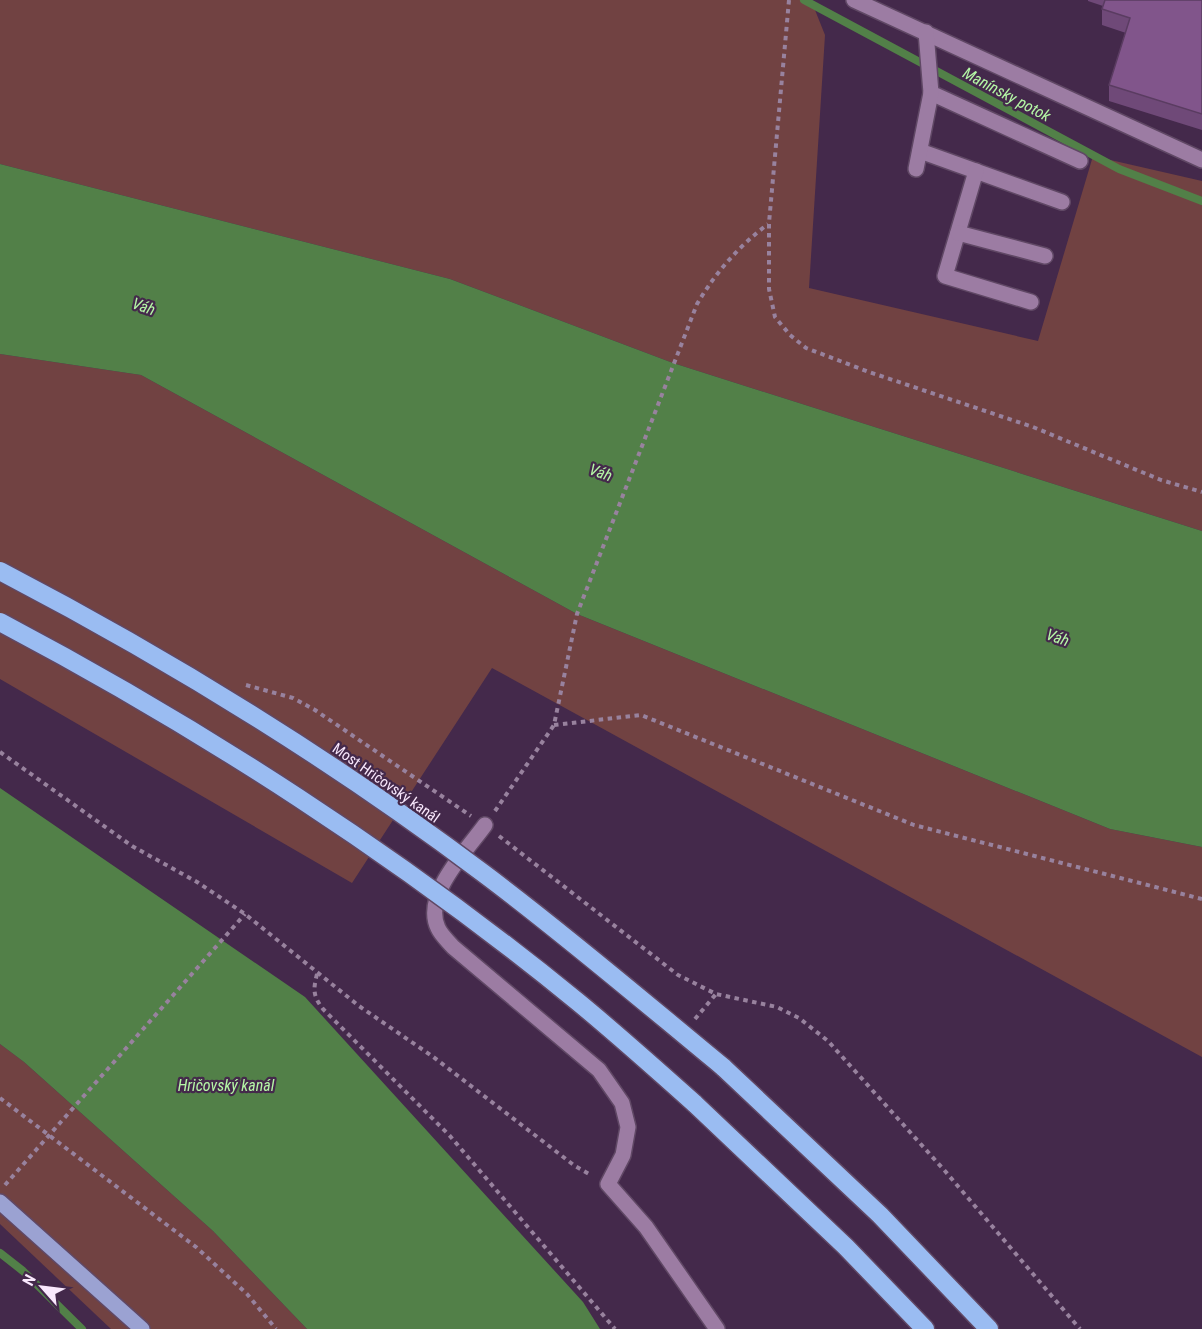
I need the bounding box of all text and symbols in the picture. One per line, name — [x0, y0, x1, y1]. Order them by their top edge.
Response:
water label: Manínsky potok — [960, 63, 1055, 126]
water label: Váh — [130, 294, 158, 319]
water label: Váh — [587, 460, 615, 485]
water label: Váh — [1044, 625, 1072, 650]
street label: Most Hričovský kanál — [329, 739, 443, 827]
water label: Hričovský kanál — [178, 1076, 275, 1095]
north arrow — [12, 1257, 72, 1317]
text: N — [19, 1271, 40, 1289]

